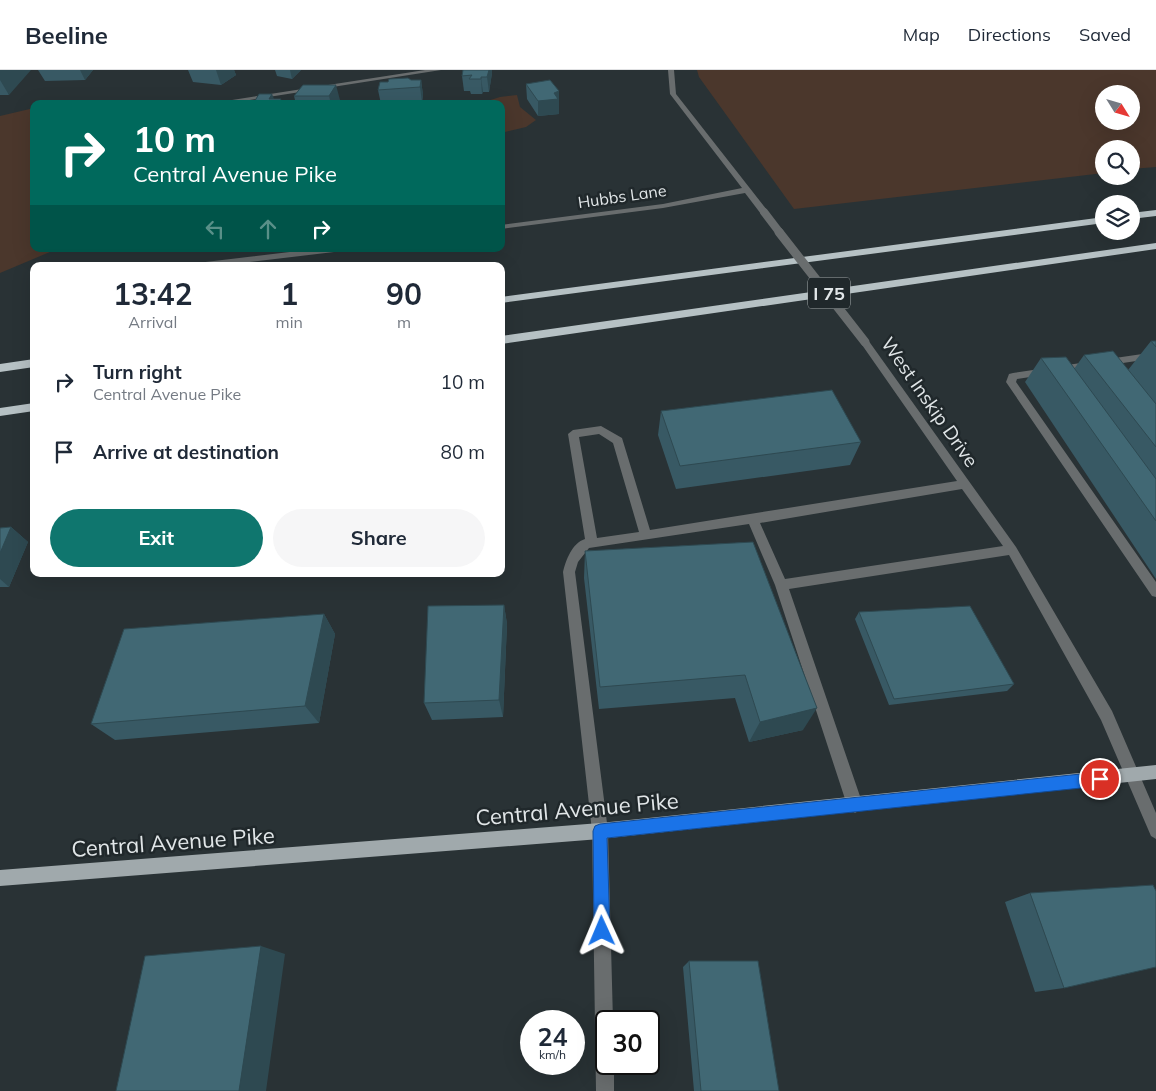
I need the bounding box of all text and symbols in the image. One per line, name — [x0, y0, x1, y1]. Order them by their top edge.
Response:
text: Beeline — [25, 20, 108, 50]
text: Map — [903, 23, 940, 46]
text: Directions — [968, 23, 1051, 46]
text: Saved — [1079, 23, 1131, 46]
north arrow — [1095, 85, 1140, 130]
map controls — [1095, 85, 1140, 240]
text: 10 m — [133, 117, 216, 161]
icon: right — [50, 120, 115, 185]
button: search — [1095, 140, 1140, 185]
text: Central Avenue Pike — [133, 160, 337, 188]
street label: Hubbs Lane — [576, 180, 668, 212]
button: layers — [1095, 195, 1140, 240]
icon: left — [201, 215, 229, 243]
icon: ahead — [254, 215, 282, 243]
icon: right — [307, 215, 335, 243]
text: 13:42 — [113, 275, 193, 313]
text: 1 — [280, 275, 298, 313]
text: 90 — [386, 275, 422, 313]
road number: I 75 — [808, 278, 850, 308]
text: Arrival — [128, 312, 177, 332]
text: min — [276, 312, 303, 332]
text: m — [397, 312, 411, 332]
street label: West Inskip Drive — [876, 332, 984, 472]
text: Turn right — [93, 360, 182, 384]
icon: right — [50, 368, 78, 396]
text: 10 m — [441, 370, 485, 394]
text: Central Avenue Pike — [93, 384, 241, 404]
icon: arrive — [50, 438, 78, 466]
text: Arrive at destination — [93, 440, 279, 464]
text: 80 m — [441, 440, 485, 464]
button: Exit — [50, 509, 263, 567]
button: Share — [273, 509, 485, 567]
pin — [1079, 758, 1121, 800]
icon: arrive — [1086, 765, 1114, 793]
street label: Central Avenue Pike — [474, 786, 680, 832]
street label: Central Avenue Pike — [70, 821, 276, 863]
position arrow — [575, 904, 627, 956]
speed limit sign: 30 — [595, 1010, 660, 1075]
text: 24 — [537, 1021, 568, 1052]
text: km/h — [539, 1047, 566, 1062]

